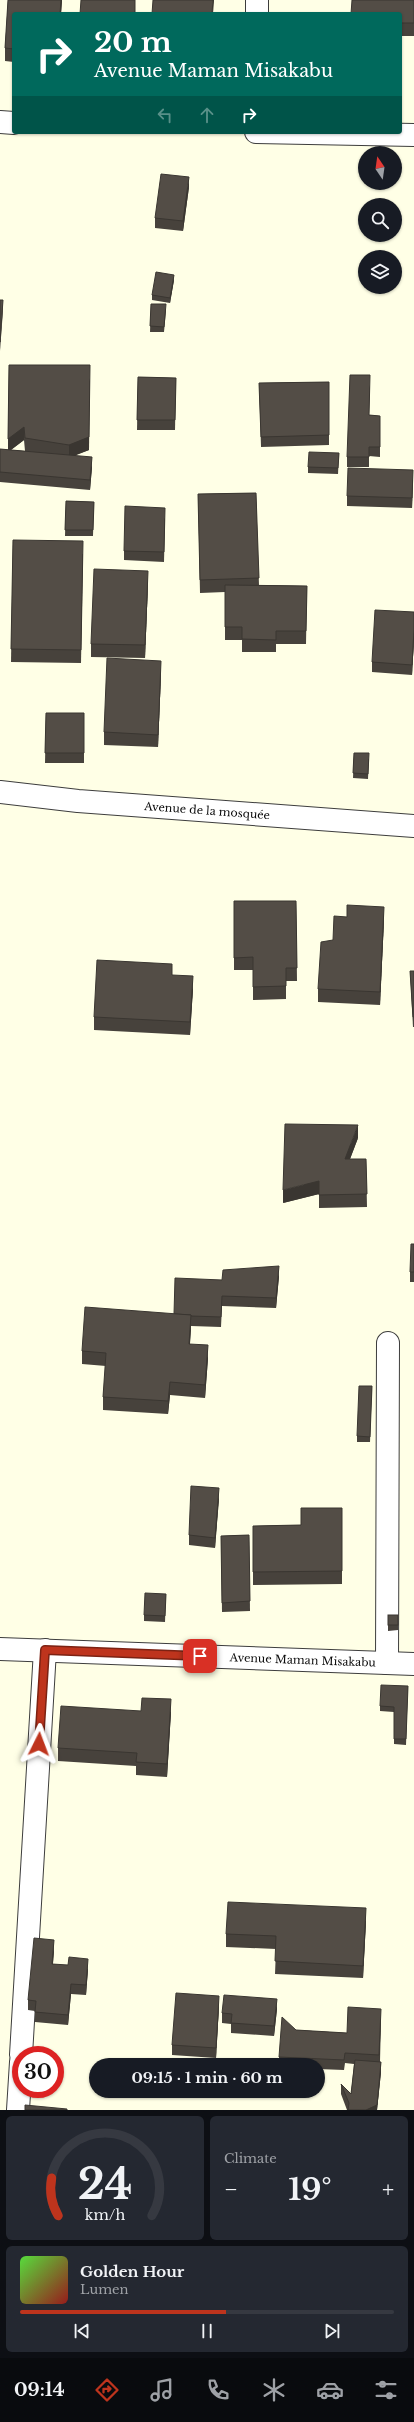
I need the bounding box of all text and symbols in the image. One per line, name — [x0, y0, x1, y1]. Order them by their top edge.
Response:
text: 20 m — [94, 25, 172, 60]
icon: right — [28, 28, 80, 80]
text: Avenue Maman Misakabu — [94, 60, 333, 82]
icon: left — [154, 104, 176, 126]
icon: ahead — [196, 104, 218, 126]
icon: right — [238, 104, 260, 126]
north arrow — [358, 146, 402, 190]
map controls — [358, 146, 402, 294]
button: search — [358, 198, 402, 242]
button: layers — [358, 250, 402, 294]
street label: Avenue de la mosquée — [143, 799, 270, 822]
pin — [183, 1639, 217, 1673]
icon: arrive — [189, 1645, 211, 1667]
street label: Avenue Maman Misakabu — [228, 1650, 377, 1670]
position arrow — [18, 1723, 60, 1765]
speed limit sign: 30 — [12, 2046, 64, 2098]
text: 09:15 · 1 min · 60 m — [131, 2068, 283, 2087]
text: Climate — [224, 2150, 277, 2167]
text: 24 — [78, 2159, 132, 2210]
text: 19° — [288, 2171, 332, 2208]
text: − — [224, 2176, 238, 2203]
text: + — [382, 2176, 394, 2203]
text: km/h — [85, 2206, 125, 2224]
text: Golden Hour — [80, 2262, 184, 2281]
text: Lumen — [80, 2281, 129, 2298]
icon: previous — [71, 2320, 93, 2342]
icon: pause — [196, 2320, 218, 2342]
icon: next — [321, 2320, 343, 2342]
icon: directions — [93, 2376, 121, 2404]
icon: music — [148, 2376, 176, 2404]
icon: phone — [204, 2376, 232, 2404]
icon: climate — [260, 2376, 288, 2404]
icon: car — [316, 2376, 344, 2404]
icon: filters — [372, 2376, 400, 2404]
text: 09:14 — [14, 2379, 65, 2401]

